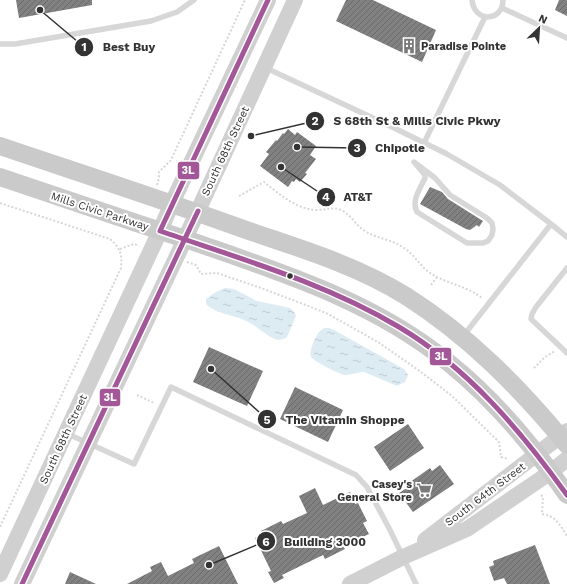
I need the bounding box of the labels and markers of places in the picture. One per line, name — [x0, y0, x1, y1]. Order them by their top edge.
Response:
callout: Best Buy — [74, 35, 163, 59]
building icon: Paradise Pointe — [400, 37, 418, 55]
place label: Paradise Pointe — [421, 40, 506, 53]
callout: S 68th St & Mills Civic Pkwy — [305, 109, 509, 133]
callout: Chipotle — [347, 136, 432, 160]
callout: AT&T — [316, 185, 381, 209]
unlabelled marker — [285, 271, 295, 281]
callout: The Vitamin Shoppe — [257, 407, 413, 431]
place label: Casey's General Store — [337, 478, 412, 504]
supermarket icon: Casey's General Store — [415, 481, 433, 499]
callout: Building 3000 — [256, 529, 374, 553]

